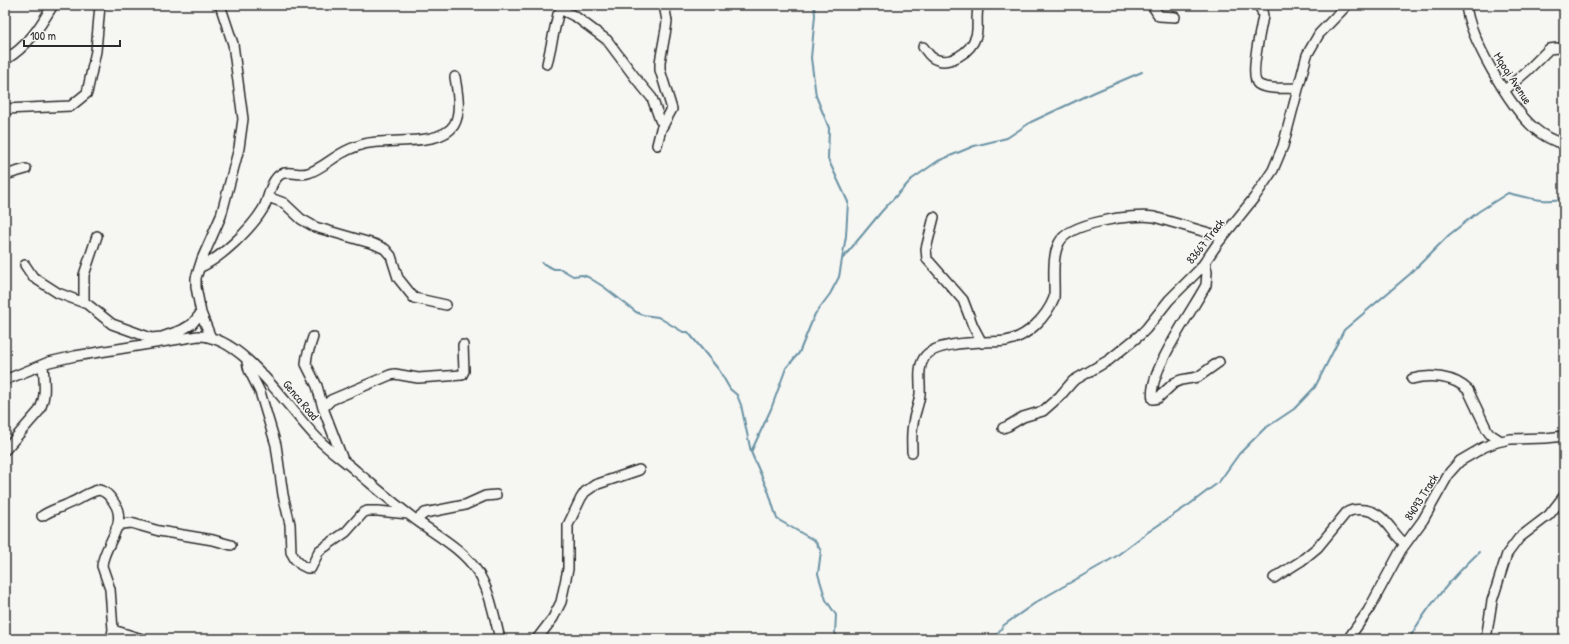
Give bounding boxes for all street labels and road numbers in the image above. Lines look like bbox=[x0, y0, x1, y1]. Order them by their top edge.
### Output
street label: Mqoqi Avenue bbox=[1490, 49, 1536, 108]
street label: 83667 Track bbox=[1182, 215, 1228, 267]
street label: Genca Road bbox=[279, 376, 323, 424]
street label: 84093 Track bbox=[1400, 470, 1442, 524]

